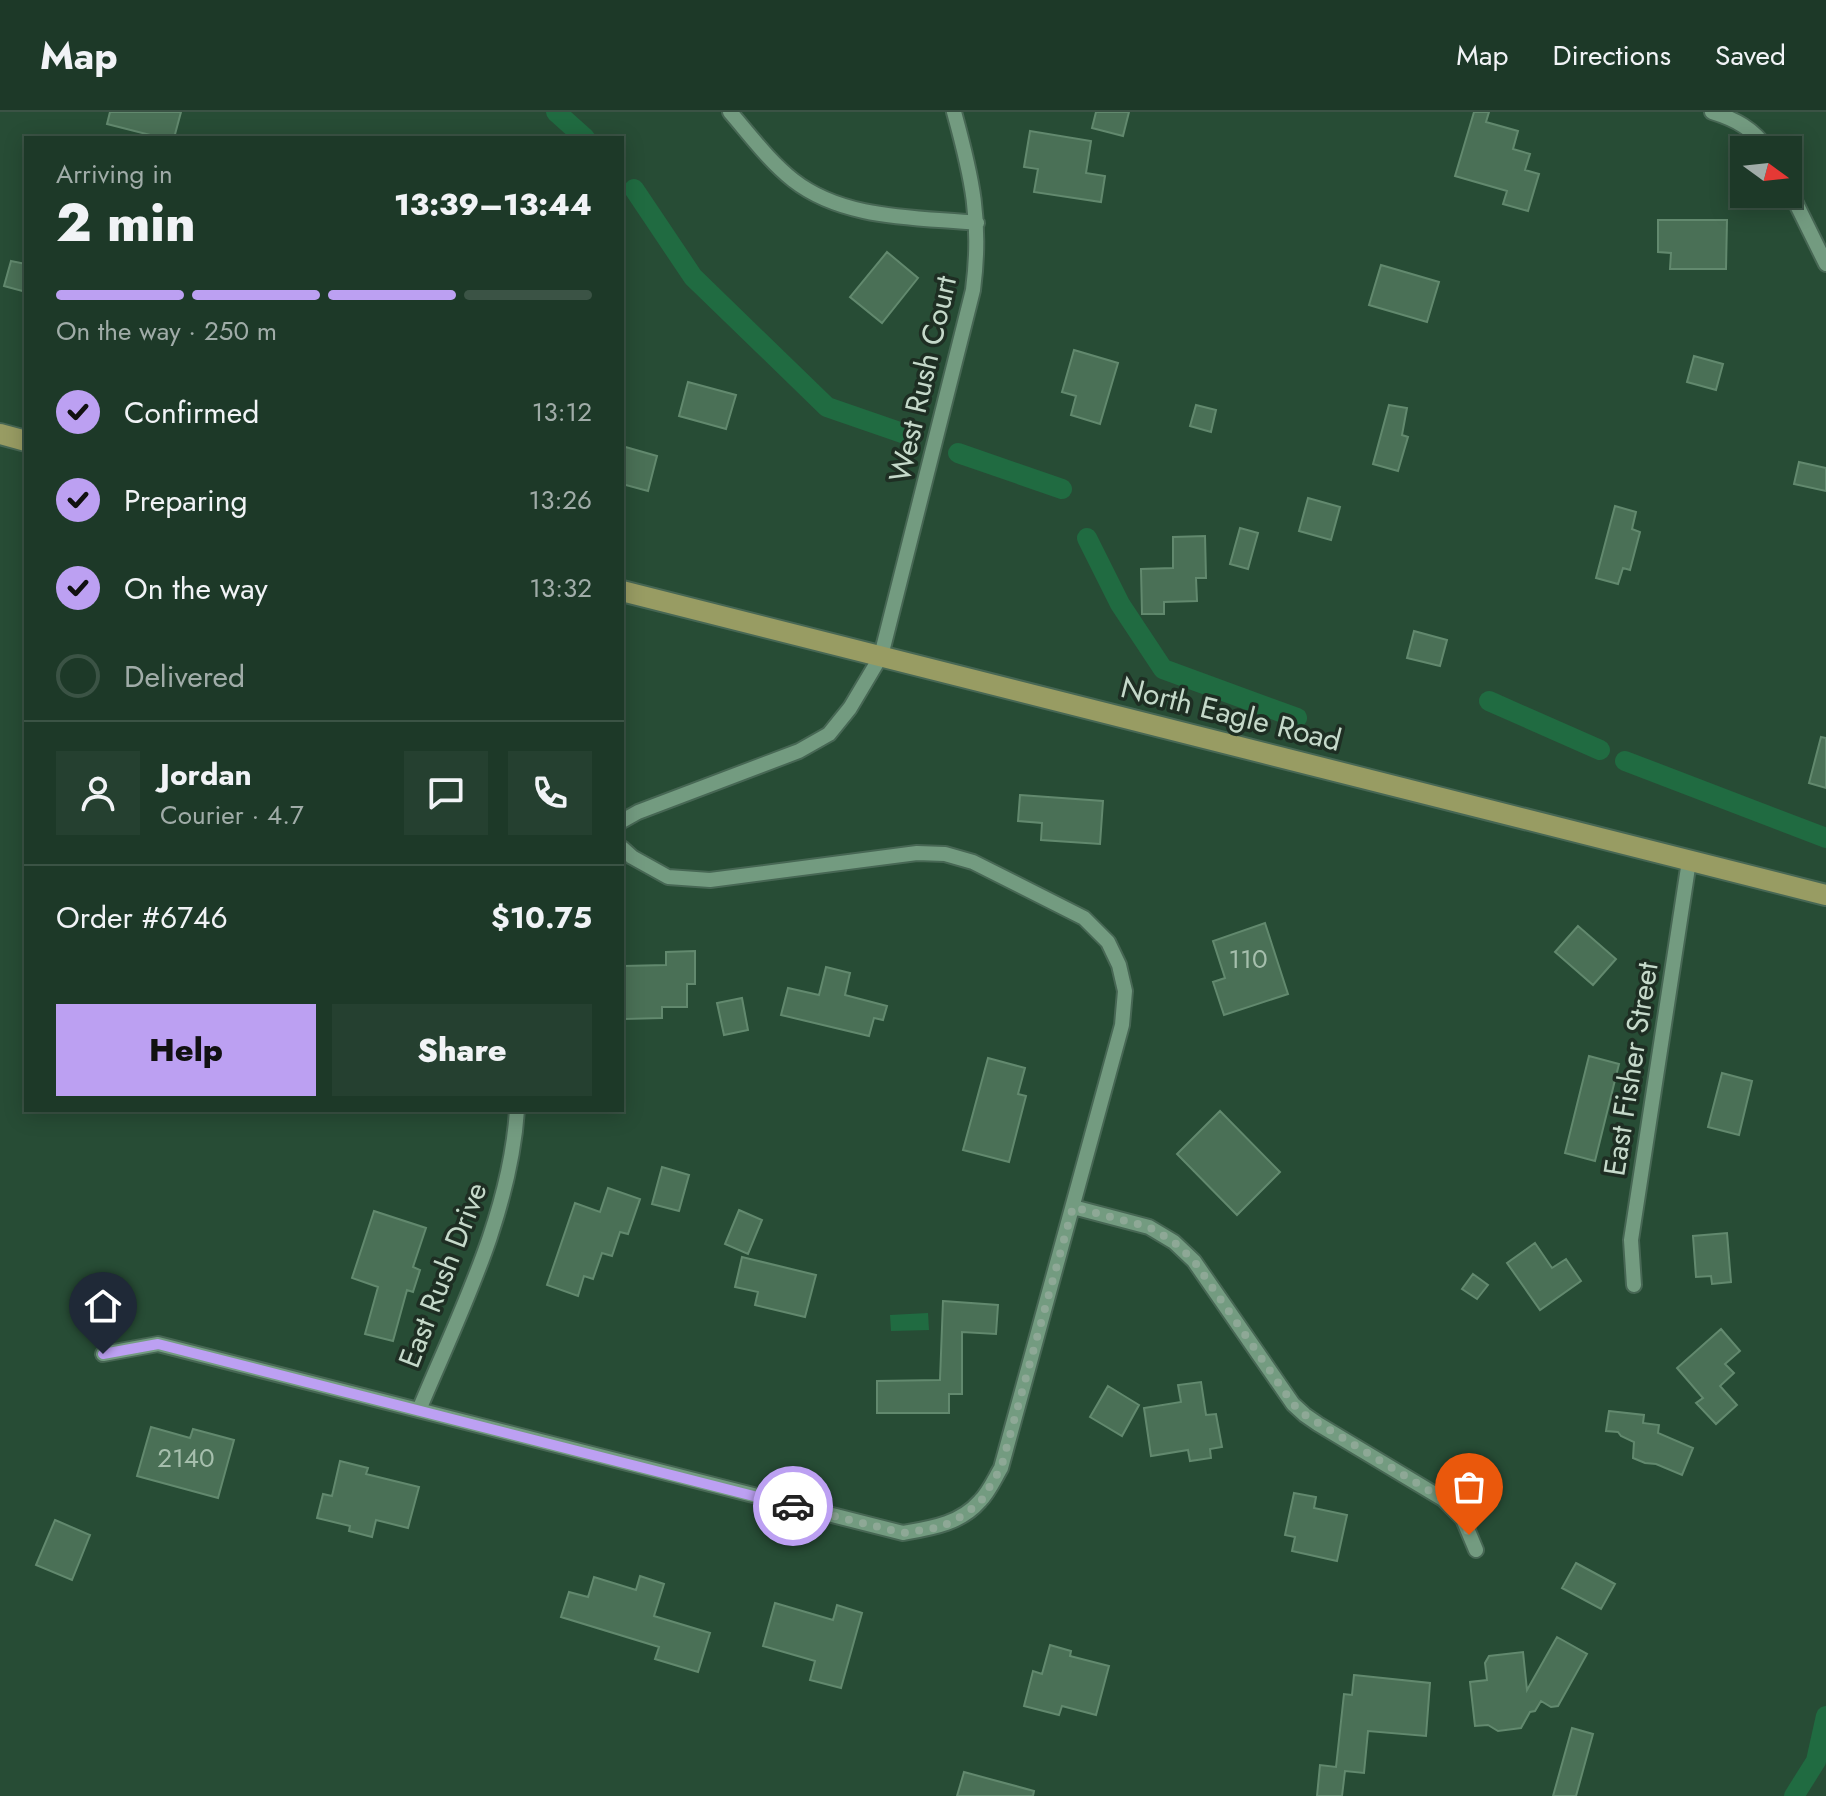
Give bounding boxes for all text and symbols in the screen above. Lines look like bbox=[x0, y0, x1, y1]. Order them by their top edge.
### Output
text: Map bbox=[40, 28, 118, 83]
text: Map bbox=[1456, 35, 1508, 76]
text: Directions bbox=[1552, 35, 1671, 76]
text: Saved bbox=[1715, 35, 1786, 76]
north arrow bbox=[1730, 136, 1802, 208]
map controls bbox=[1730, 136, 1802, 208]
text: Arriving in bbox=[56, 155, 173, 193]
text: 13:39–13:44 bbox=[394, 183, 592, 226]
text: 2 min bbox=[56, 185, 196, 261]
street label: West Rush Court bbox=[878, 271, 967, 486]
text: On the way · 250 m bbox=[56, 312, 277, 350]
icon: check bbox=[56, 390, 100, 434]
text: Confirmed bbox=[124, 391, 259, 434]
text: 13:12 bbox=[532, 393, 592, 431]
icon: check bbox=[56, 478, 100, 522]
text: Preparing bbox=[124, 479, 248, 522]
text: 13:26 bbox=[529, 481, 592, 519]
icon: check bbox=[56, 566, 100, 610]
text: On the way bbox=[124, 567, 268, 610]
text: 13:32 bbox=[529, 569, 592, 607]
text: Delivered bbox=[124, 655, 245, 698]
street label: North Eagle Road bbox=[1116, 665, 1346, 762]
button: person bbox=[56, 751, 140, 835]
button: chat bbox=[404, 751, 488, 835]
button: phone bbox=[508, 751, 592, 835]
text: Jordan bbox=[160, 753, 252, 796]
text: Courier · 4.7 bbox=[160, 796, 304, 834]
text: Order #6746 bbox=[56, 896, 228, 939]
text: $10.75 bbox=[491, 896, 592, 939]
house number: 110 bbox=[1228, 940, 1268, 978]
street label: East Fisher Street bbox=[1592, 958, 1669, 1179]
button: Help bbox=[56, 1004, 316, 1096]
button: Share bbox=[332, 1004, 592, 1096]
street label: East Rush Drive bbox=[387, 1176, 498, 1374]
pin bbox=[69, 1272, 137, 1354]
icon: home bbox=[81, 1284, 125, 1328]
house number: 2140 bbox=[157, 1439, 215, 1477]
pin bbox=[1435, 1453, 1503, 1535]
icon: bag bbox=[1447, 1465, 1491, 1509]
courier bbox=[753, 1466, 833, 1546]
icon: car bbox=[771, 1484, 815, 1528]

